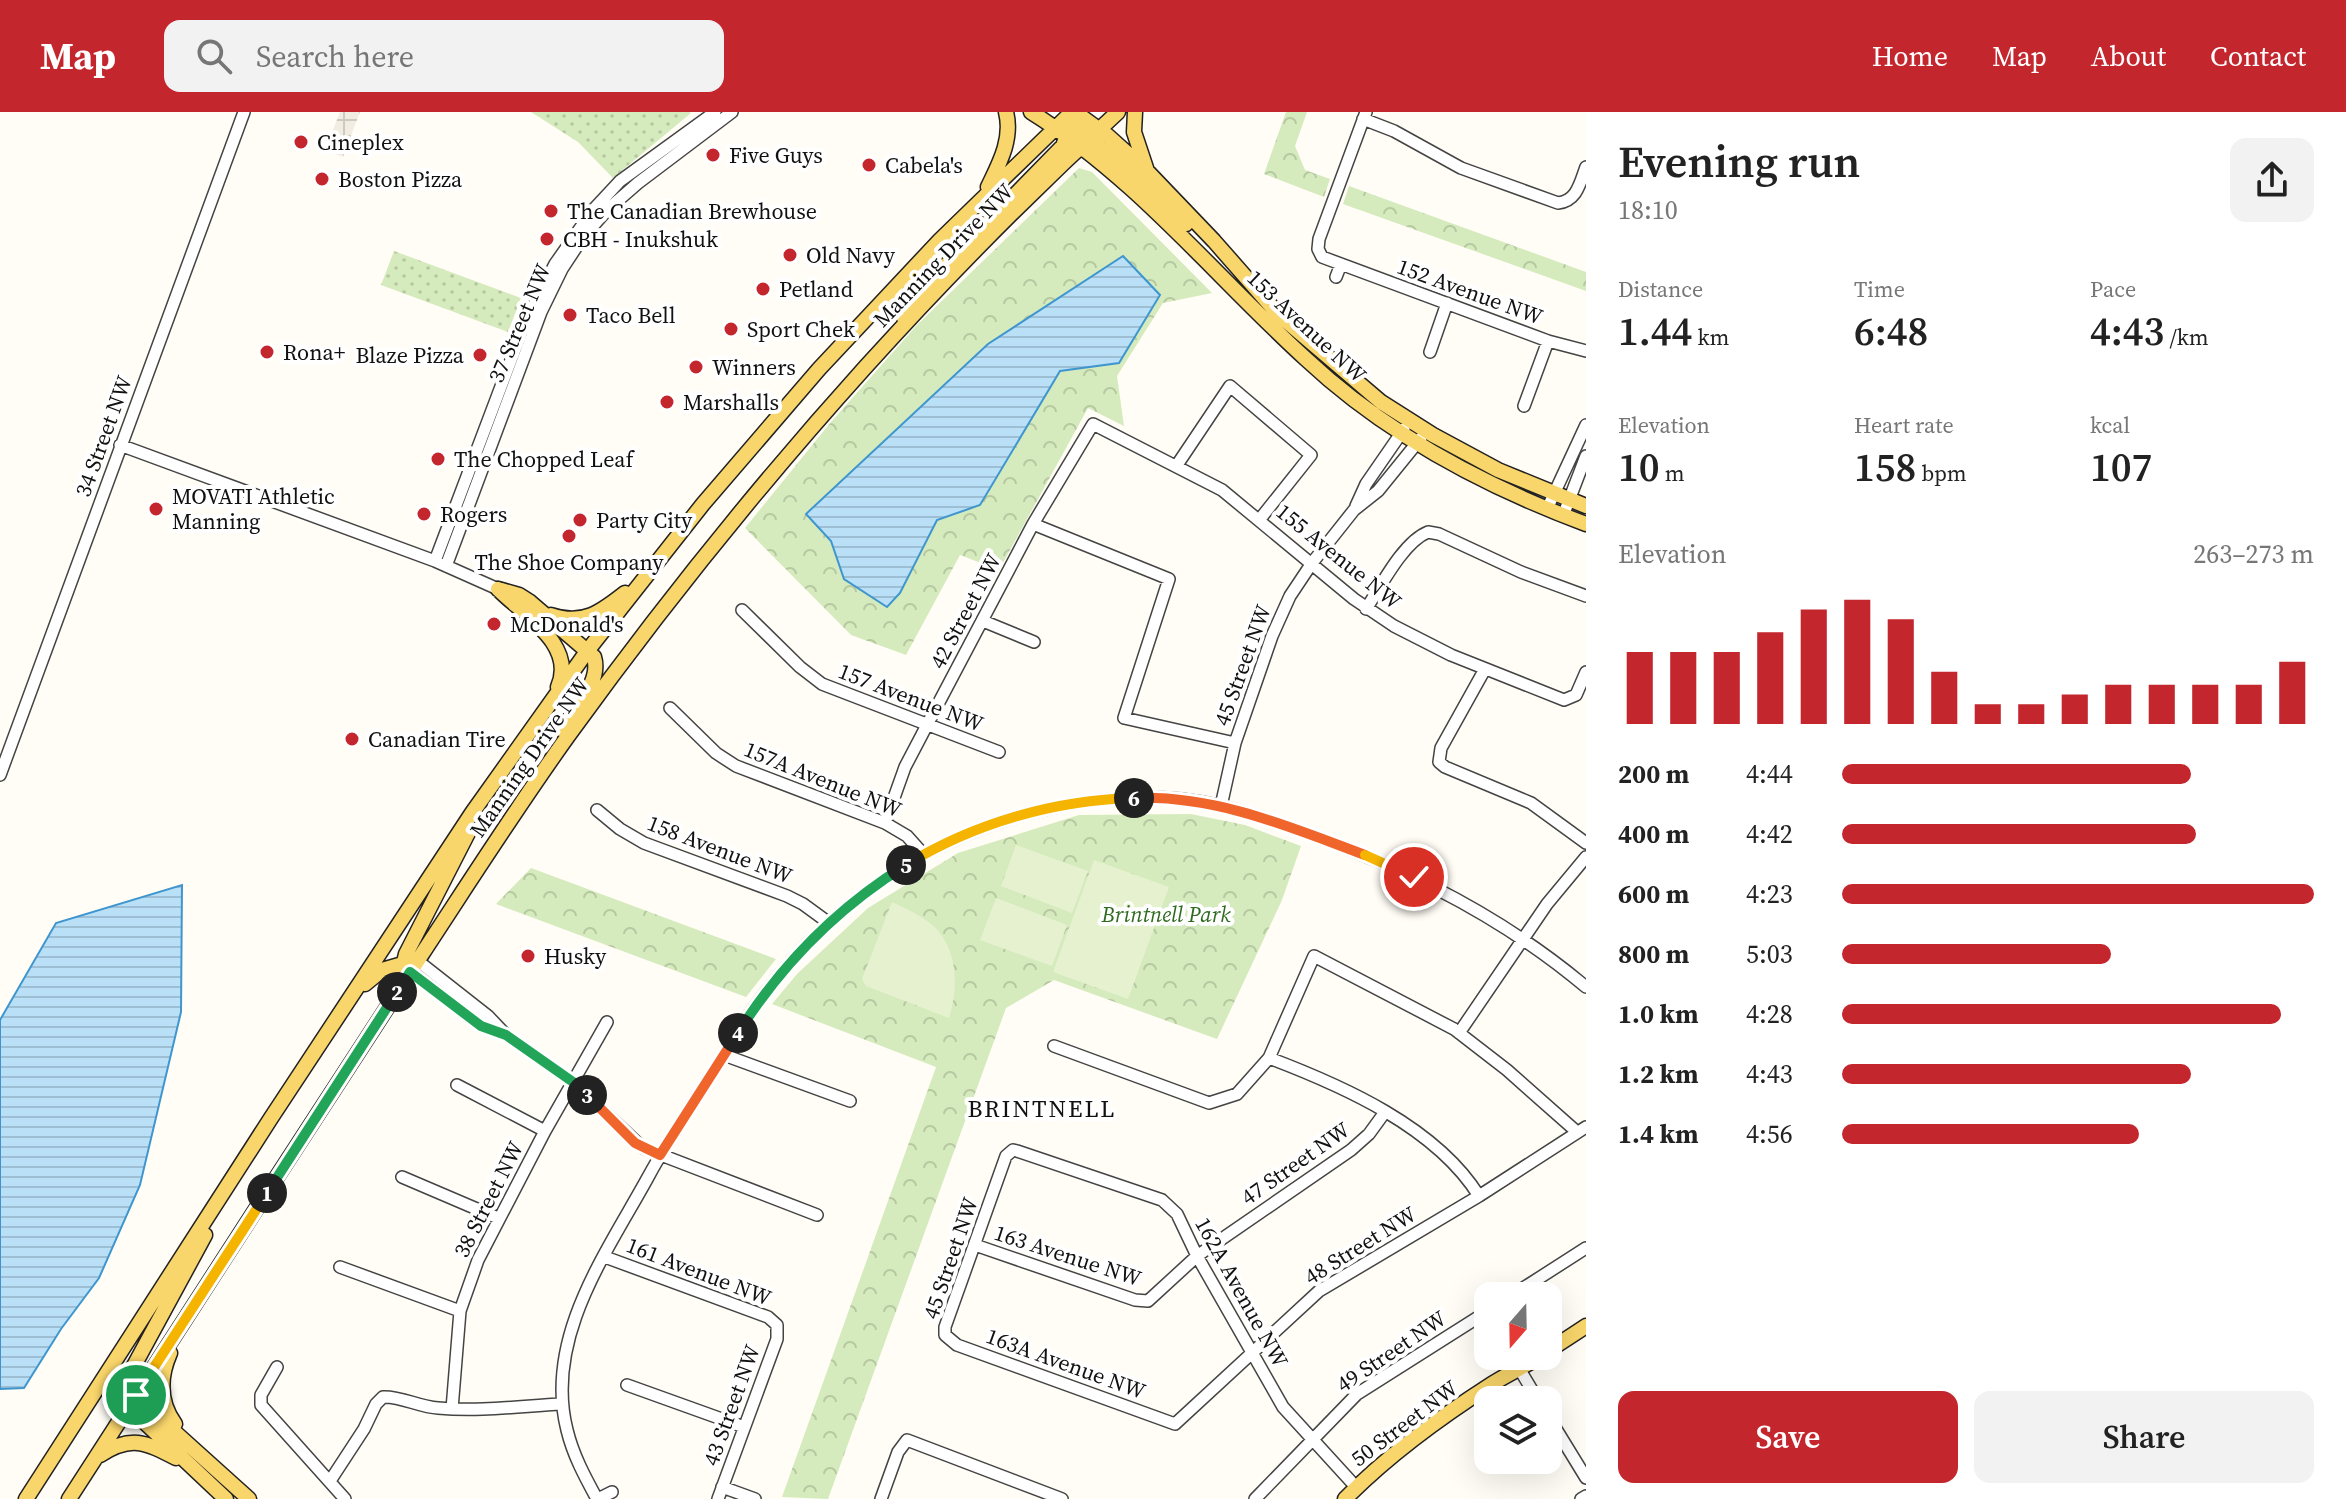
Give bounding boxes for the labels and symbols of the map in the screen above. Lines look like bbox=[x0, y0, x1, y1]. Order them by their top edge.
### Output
place label: Cineplex bbox=[317, 127, 404, 157]
marker: Cineplex bbox=[292, 133, 310, 151]
place label: Five Guys bbox=[729, 140, 823, 170]
marker: Five Guys bbox=[704, 146, 722, 164]
place label: Cabela's bbox=[885, 150, 963, 180]
marker: Cabela's bbox=[860, 156, 878, 174]
place label: Boston Pizza bbox=[338, 164, 463, 194]
marker: Boston Pizza bbox=[313, 170, 331, 188]
street label: Manning Drive NW bbox=[867, 177, 1019, 333]
place label: The Canadian Brewhouse bbox=[567, 196, 817, 226]
marker: The Canadian Brewhouse bbox=[542, 202, 560, 220]
place label: CBH - Inukshuk bbox=[563, 224, 719, 254]
marker: CBH - Inukshuk bbox=[538, 230, 556, 248]
place label: Old Navy bbox=[806, 240, 896, 270]
marker: Old Navy bbox=[781, 246, 799, 264]
street label: 152 Avenue NW bbox=[1393, 251, 1547, 331]
street label: 37 Street NW bbox=[480, 259, 558, 387]
street label: 153 Avenue NW bbox=[1241, 263, 1373, 389]
place label: Petland bbox=[779, 274, 854, 304]
marker: Petland bbox=[754, 280, 772, 298]
place label: Taco Bell bbox=[586, 300, 675, 330]
marker: Taco Bell bbox=[561, 306, 579, 324]
place label: Sport Chek bbox=[747, 314, 856, 344]
marker: Sport Chek bbox=[722, 320, 740, 338]
place label: Rona+ bbox=[283, 337, 346, 367]
place label: Blaze Pizza bbox=[355, 340, 465, 370]
marker: Rona+ bbox=[258, 343, 276, 361]
marker: Blaze Pizza bbox=[471, 346, 489, 364]
place label: Winners bbox=[712, 352, 796, 382]
marker: Winners bbox=[687, 358, 705, 376]
street label: 34 Street NW bbox=[67, 371, 139, 501]
place label: Marshalls bbox=[683, 387, 779, 417]
marker: Marshalls bbox=[658, 393, 676, 411]
place label: The Chopped Leaf bbox=[454, 444, 635, 474]
marker: The Chopped Leaf bbox=[429, 450, 447, 468]
place label: MOVATI Athletic Manning bbox=[172, 481, 335, 536]
street label: 155 Avenue NW bbox=[1270, 496, 1408, 616]
place label: Rogers bbox=[440, 499, 507, 529]
marker: MOVATI Athletic Manning bbox=[147, 500, 165, 518]
marker: Rogers bbox=[415, 505, 433, 523]
place label: Party City bbox=[596, 505, 693, 535]
marker: Party City bbox=[571, 511, 589, 529]
marker: The Shoe Company bbox=[560, 527, 578, 545]
place label: The Shoe Company bbox=[475, 547, 664, 577]
street label: 42 Street NW bbox=[922, 548, 1008, 674]
street label: 45 Street NW bbox=[1206, 600, 1278, 730]
place label: McDonald's bbox=[510, 609, 624, 639]
marker: McDonald's bbox=[485, 615, 503, 633]
street label: 157 Avenue NW bbox=[834, 656, 988, 738]
street label: Manning Drive NW bbox=[462, 671, 596, 843]
place label: Canadian Tire bbox=[368, 724, 506, 754]
marker: Canadian Tire bbox=[343, 730, 361, 748]
street label: 157A Avenue NW bbox=[740, 734, 906, 824]
pin: 6 bbox=[1114, 778, 1154, 818]
street label: 158 Avenue NW bbox=[643, 808, 797, 890]
pin bbox=[1380, 843, 1448, 911]
pin: 5 bbox=[886, 845, 926, 885]
park label: Brintnell Park bbox=[1100, 899, 1231, 929]
place label: Husky bbox=[544, 941, 607, 971]
marker: Husky bbox=[519, 947, 537, 965]
pin: 2 bbox=[377, 972, 417, 1012]
pin: 4 bbox=[718, 1013, 758, 1053]
pin: 3 bbox=[567, 1075, 607, 1115]
district label: BRINTNELL bbox=[967, 1092, 1117, 1125]
street label: 47 Street NW bbox=[1235, 1114, 1355, 1212]
street label: 38 Street NW bbox=[446, 1136, 530, 1262]
pin: 1 bbox=[247, 1173, 287, 1213]
street label: 45 Street NW bbox=[915, 1193, 985, 1323]
street label: 48 Street NW bbox=[1298, 1199, 1422, 1291]
street label: 162A Avenue NW bbox=[1188, 1212, 1296, 1372]
street label: 163 Avenue NW bbox=[991, 1217, 1145, 1293]
street label: 161 Avenue NW bbox=[622, 1230, 776, 1312]
north arrow bbox=[1474, 1282, 1562, 1370]
street label: 49 Street NW bbox=[1330, 1303, 1452, 1399]
street label: 163A Avenue NW bbox=[982, 1320, 1150, 1406]
street label: 43 Street NW bbox=[695, 1340, 767, 1470]
pin bbox=[102, 1361, 170, 1429]
street label: 50 Street NW bbox=[1344, 1373, 1464, 1473]

